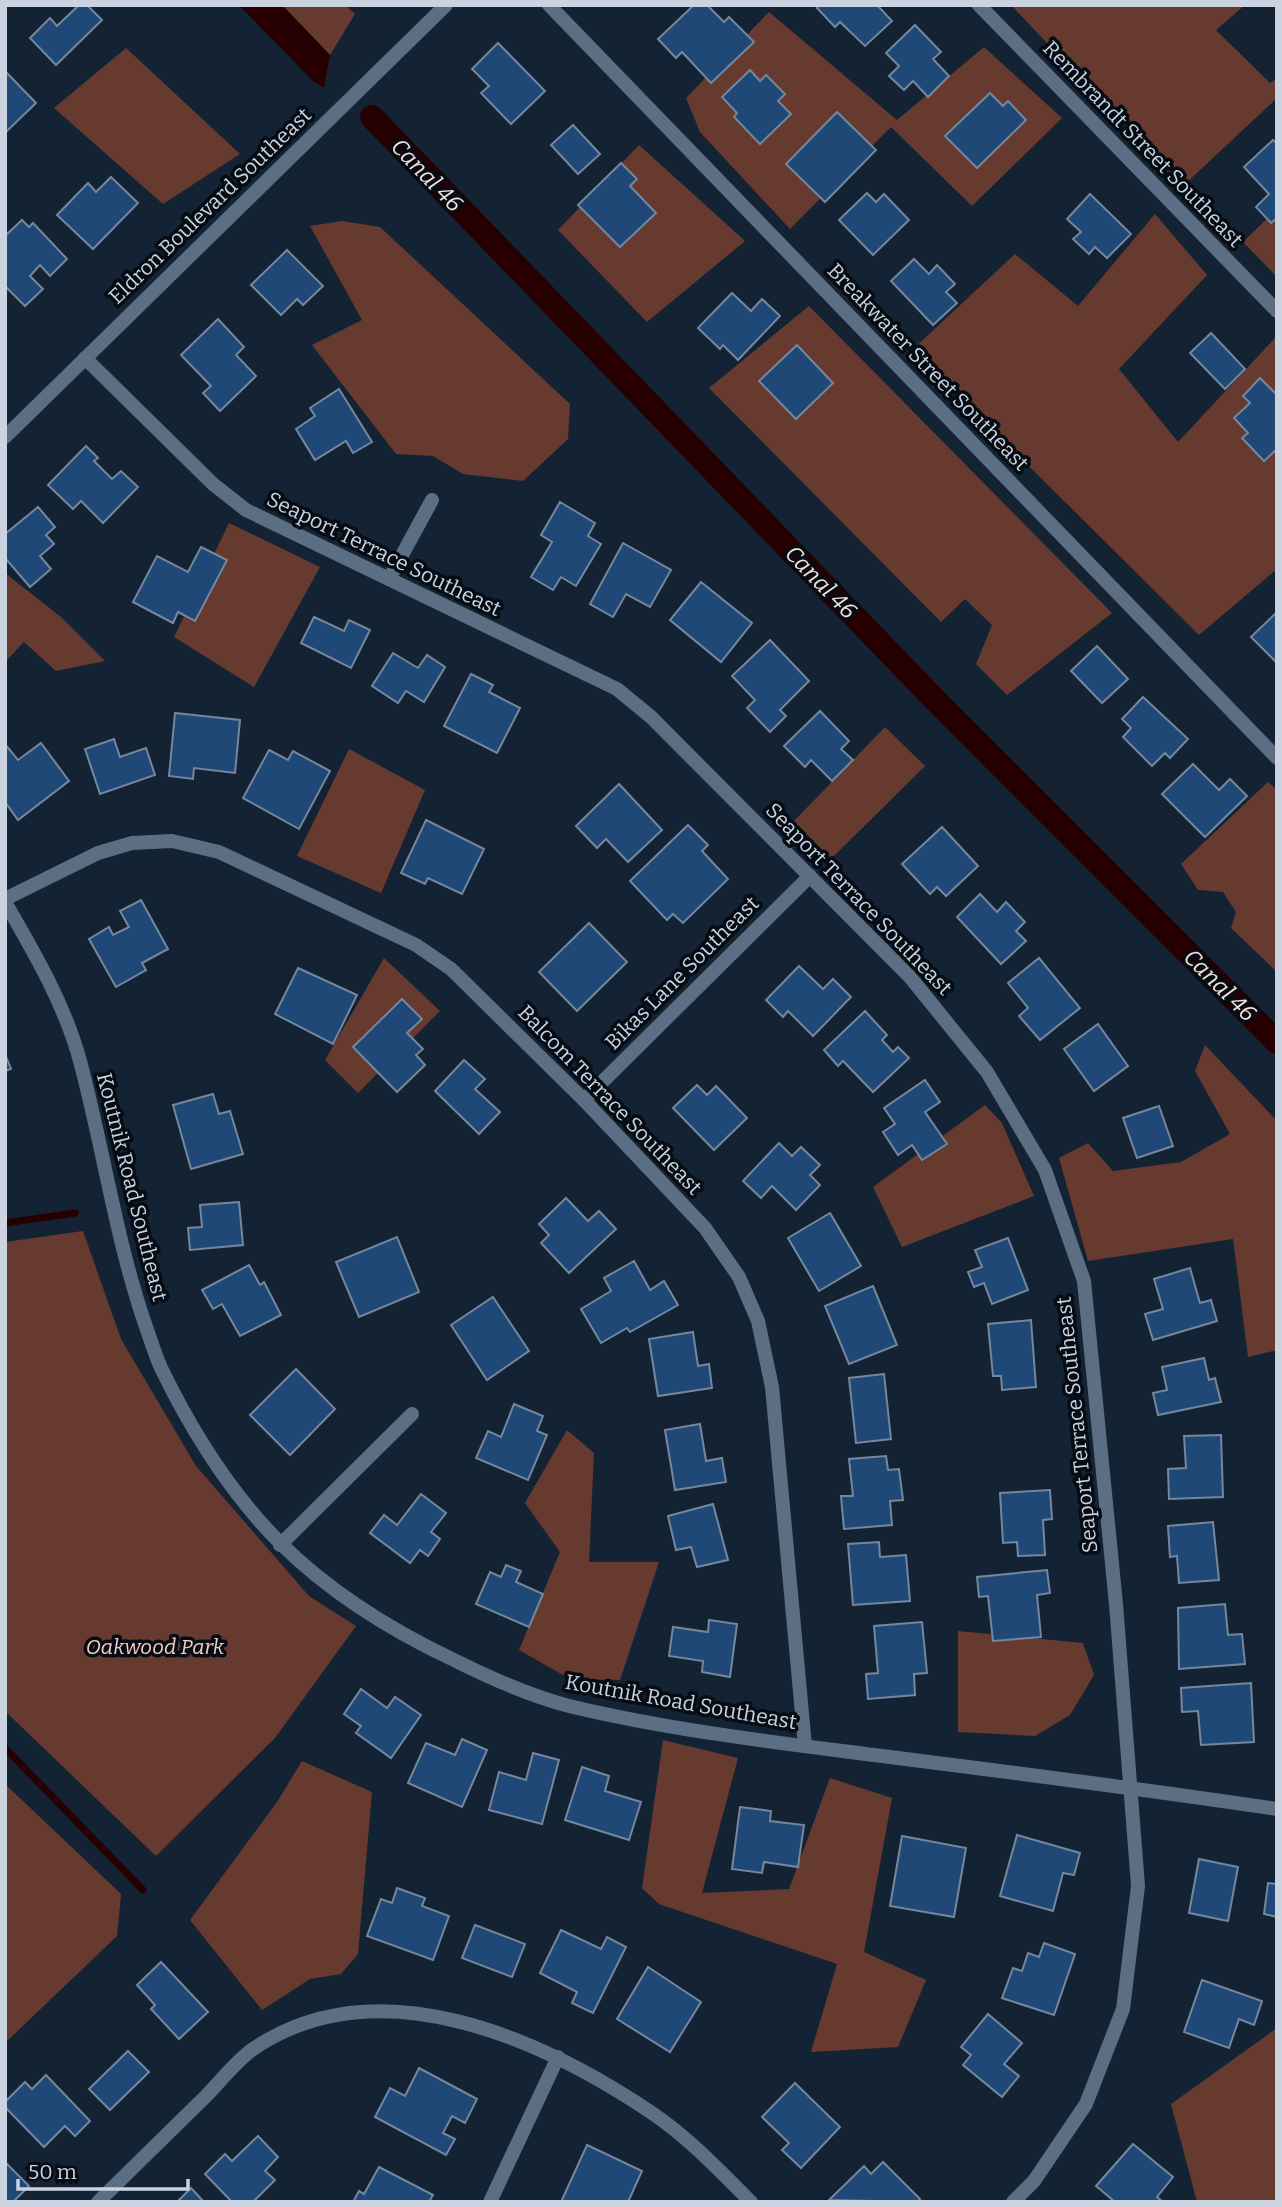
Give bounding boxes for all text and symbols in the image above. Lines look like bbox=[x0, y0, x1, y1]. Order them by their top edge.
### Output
street label: Rembrandt Street Southeast bbox=[1038, 35, 1249, 253]
street label: Eldron Boulevard Southeast bbox=[103, 102, 317, 310]
water label: Canal 46 bbox=[385, 133, 469, 217]
street label: Breakwater Street Southeast bbox=[822, 258, 1034, 477]
street label: Seaport Terrace Southeast bbox=[263, 486, 506, 622]
water label: Canal 46 bbox=[779, 540, 863, 624]
street label: Seaport Terrace Southeast bbox=[760, 797, 958, 1001]
street label: Bikas Lane Southeast bbox=[600, 890, 765, 1055]
water label: Canal 46 bbox=[1178, 943, 1262, 1027]
street label: Balcom Terrace Southeast bbox=[513, 1000, 708, 1201]
street label: Koutnik Road Southeast bbox=[91, 1070, 173, 1304]
street label: Seaport Terrace Southeast bbox=[1051, 1295, 1103, 1554]
park label: Oakwood Park bbox=[86, 1634, 225, 1660]
street label: Koutnik Road Southeast bbox=[563, 1669, 799, 1735]
scale bar bbox=[18, 2148, 187, 2192]
text: 50 m bbox=[28, 2159, 77, 2185]

